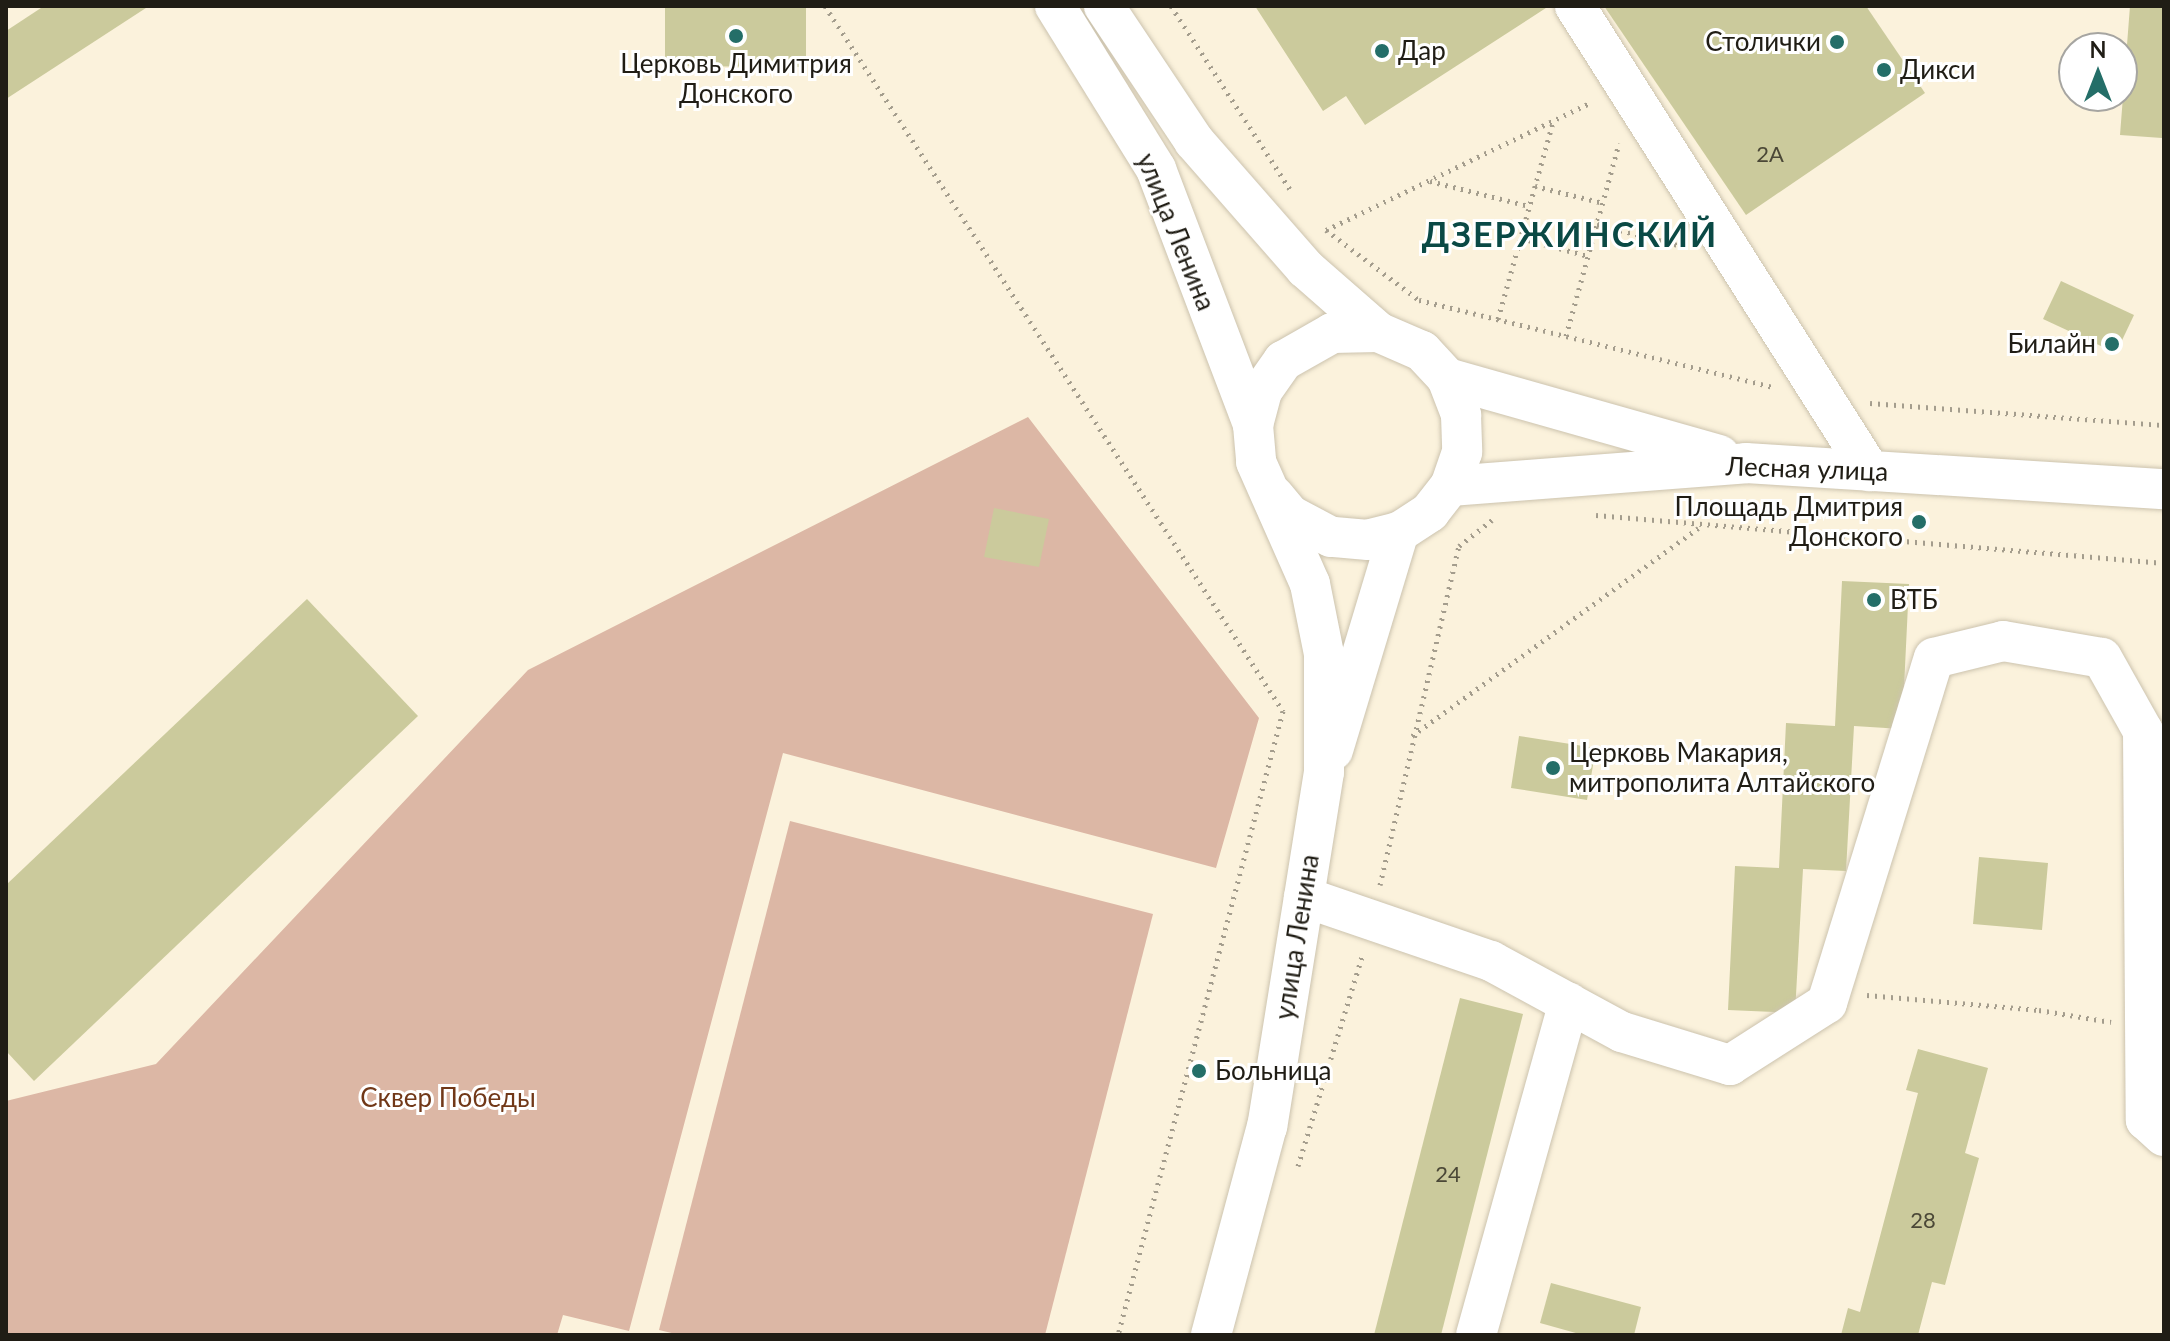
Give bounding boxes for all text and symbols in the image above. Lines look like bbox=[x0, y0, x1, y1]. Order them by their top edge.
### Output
place label: Столички bbox=[1705, 26, 1821, 58]
marker: Церковь Димитрия Донского bbox=[727, 27, 745, 45]
north arrow bbox=[2058, 32, 2138, 112]
marker: Столички bbox=[1828, 33, 1846, 51]
place label: Дар bbox=[1398, 35, 1446, 67]
text: N bbox=[2090, 36, 2106, 63]
marker: Дар bbox=[1373, 42, 1391, 60]
place label: Церковь Димитрия Донского bbox=[620, 48, 852, 110]
place label: Дикси bbox=[1900, 54, 1975, 86]
marker: Дикси bbox=[1875, 61, 1893, 79]
house number: 2А bbox=[1756, 141, 1784, 167]
street label: улица Ленина bbox=[1130, 149, 1222, 315]
district label: ДЗЕРЖИНСКИЙ bbox=[1422, 214, 1718, 254]
place label: Билайн bbox=[2007, 328, 2096, 360]
marker: Билайн bbox=[2103, 335, 2121, 353]
street label: Лесная улица bbox=[1725, 451, 1889, 487]
place label: Площадь Дмитрия Донского bbox=[1675, 491, 1903, 552]
marker: Площадь Дмитрия Донского bbox=[1910, 513, 1928, 531]
place label: ВТБ bbox=[1890, 584, 1938, 616]
marker: ВТБ bbox=[1865, 591, 1883, 609]
place label: Церковь Макария, митрополита Алтайского bbox=[1569, 737, 1875, 798]
marker: Церковь Макария, митрополита Алтайского bbox=[1544, 759, 1562, 777]
street label: улица Ленина bbox=[1269, 852, 1325, 1022]
place label: Больница bbox=[1215, 1055, 1331, 1087]
marker: Больница bbox=[1190, 1062, 1208, 1080]
park label: Сквер Победы bbox=[360, 1082, 536, 1114]
house number: 24 bbox=[1435, 1161, 1461, 1187]
house number: 28 bbox=[1910, 1207, 1936, 1233]

